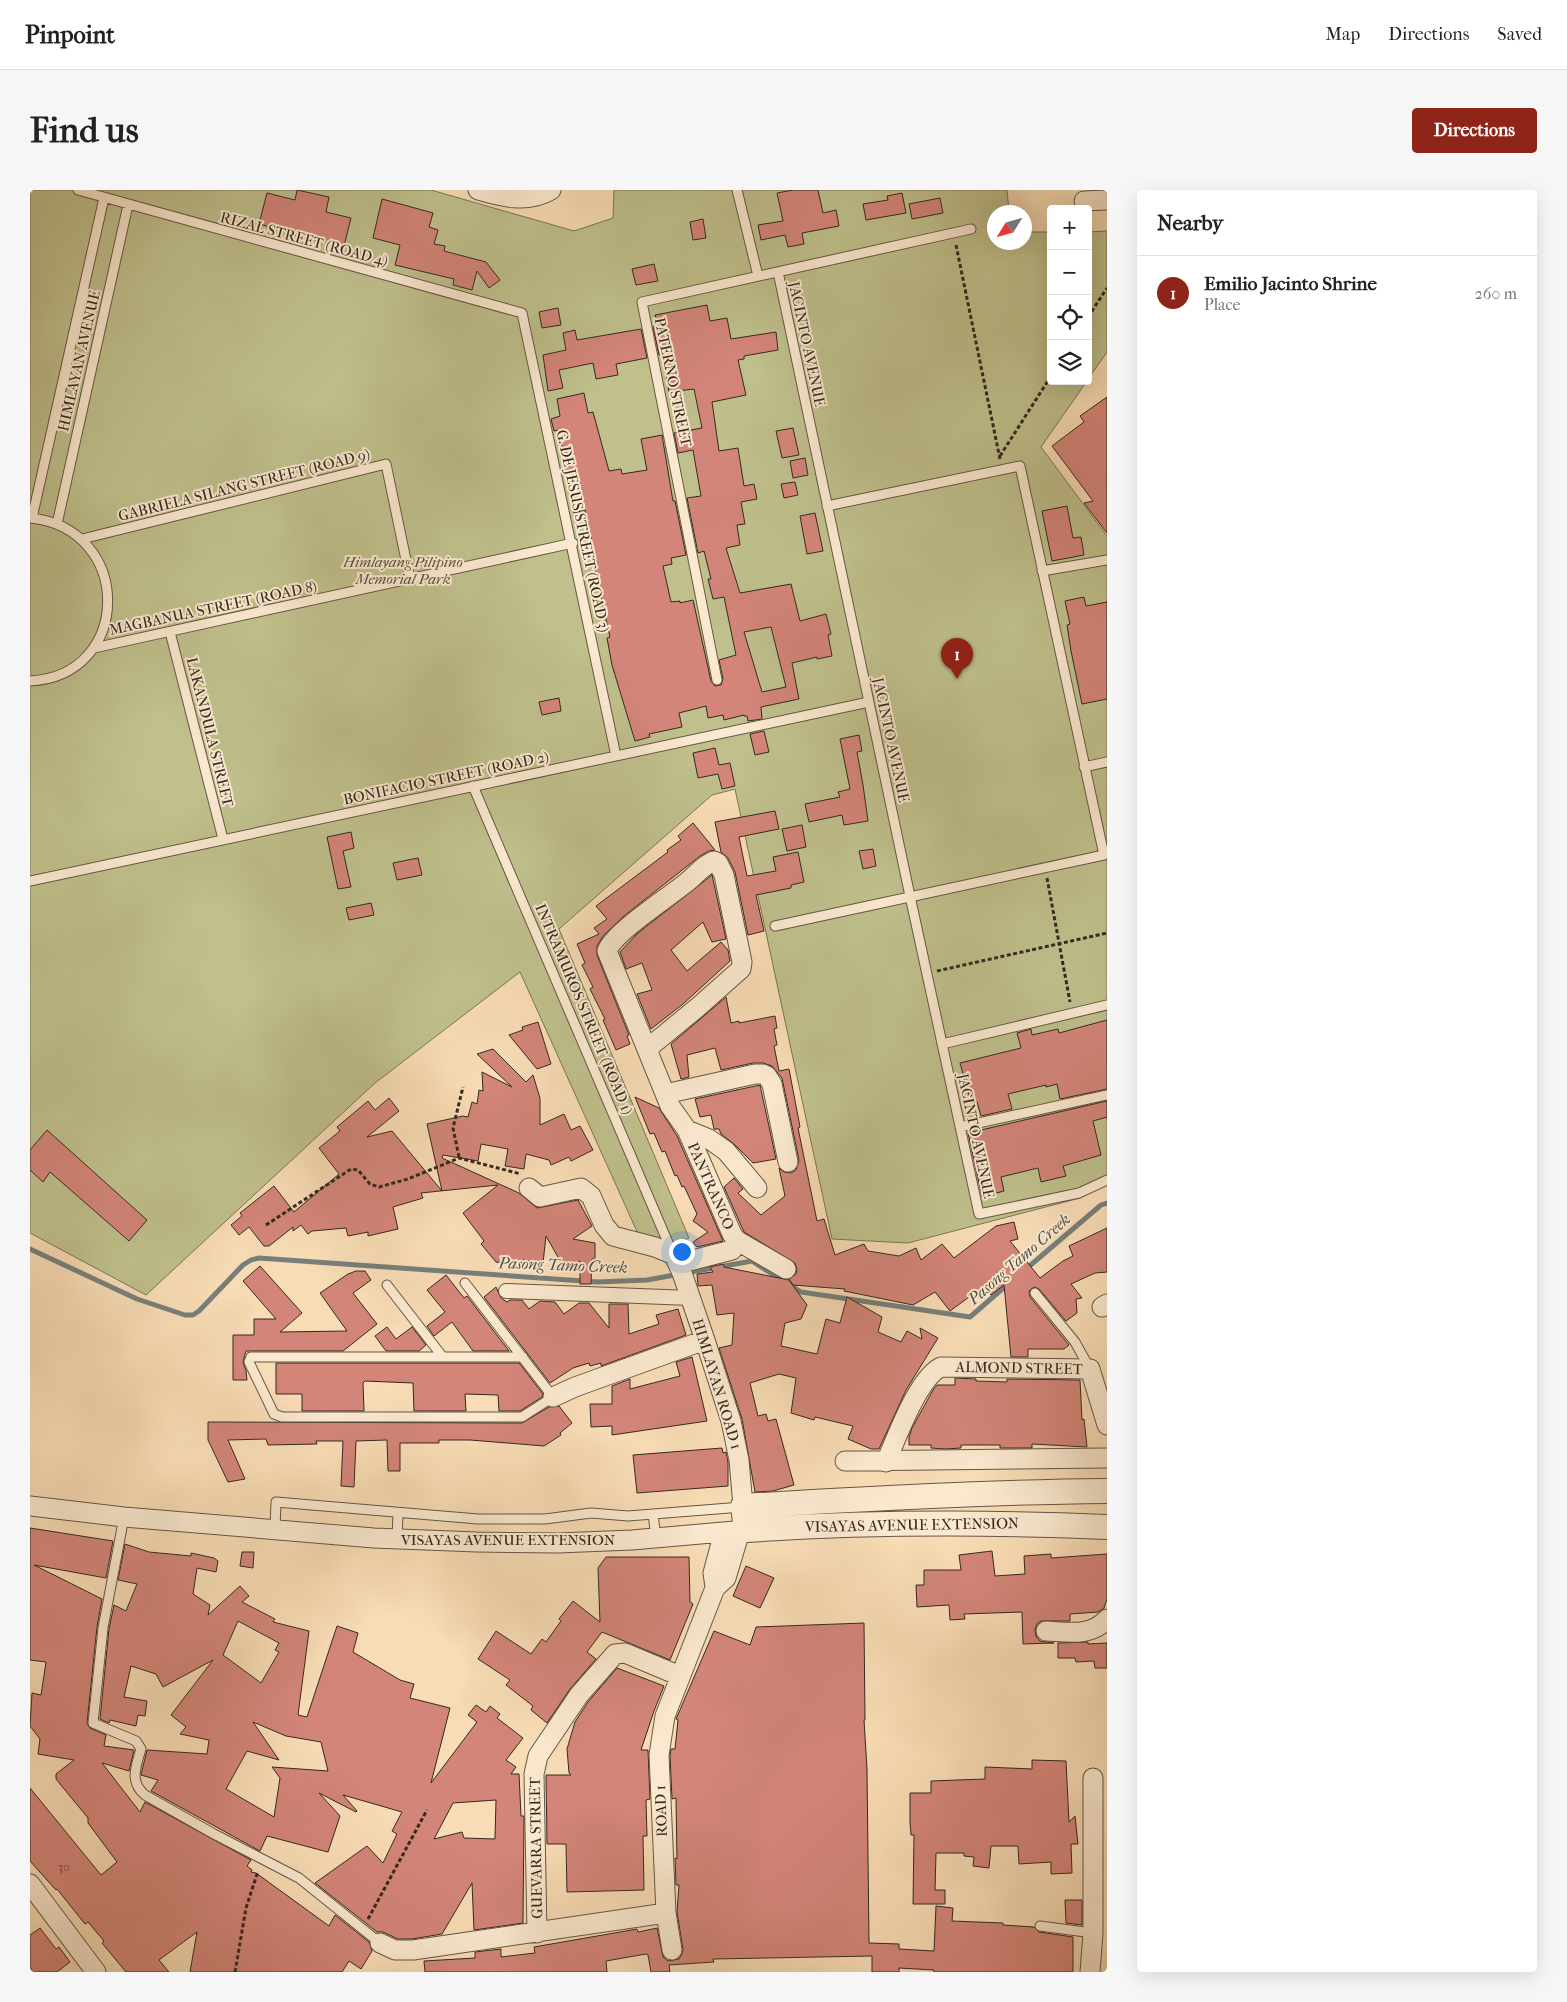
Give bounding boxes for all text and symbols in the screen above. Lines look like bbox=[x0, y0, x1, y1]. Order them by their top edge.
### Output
text: Pinpoint bbox=[25, 21, 115, 49]
text: Map bbox=[1326, 24, 1360, 45]
text: Directions bbox=[1388, 24, 1469, 45]
text: Saved bbox=[1497, 24, 1542, 45]
button: Directions bbox=[1412, 108, 1537, 153]
text: Find us bbox=[30, 110, 139, 151]
north arrow bbox=[987, 205, 1032, 250]
map controls bbox=[1047, 205, 1092, 385]
button: + bbox=[1047, 205, 1092, 250]
street label: RIZAL STREET (ROAD 4) bbox=[218, 208, 390, 270]
text: Nearby bbox=[1157, 211, 1223, 235]
button: − bbox=[1047, 250, 1092, 295]
text: Emilio Jacinto Shrine bbox=[1204, 273, 1377, 295]
street label: JACINTO AVENUE bbox=[785, 279, 829, 408]
text: 1 bbox=[1170, 284, 1176, 303]
text: 260 m bbox=[1475, 284, 1517, 303]
street label: HIMLAYAN AVENUE bbox=[54, 289, 104, 433]
button: locate bbox=[1047, 295, 1092, 340]
text: Place bbox=[1204, 295, 1240, 314]
street label: PATERNO STREET bbox=[651, 316, 696, 449]
button: layers bbox=[1047, 340, 1092, 385]
street label: G. DE JESUS STREET (ROAD 3) bbox=[553, 428, 613, 634]
street label: GABRIELA SILANG STREET (ROAD 9) bbox=[116, 445, 372, 525]
park label: Himlayang Pilipino Memorial Park bbox=[342, 553, 463, 588]
street label: MAGBANUA STREET (ROAD 8) bbox=[107, 577, 319, 639]
pin: 1 bbox=[941, 638, 973, 679]
street label: LAKANDULA STREET bbox=[183, 655, 237, 809]
street label: JACINTO AVENUE bbox=[869, 675, 913, 804]
street label: BONIFACIO STREET (ROAD 2) bbox=[342, 747, 550, 809]
street label: INTRAMUROS STREET (ROAD 1) bbox=[531, 901, 637, 1117]
street label: JACINTO AVENUE bbox=[954, 1071, 998, 1200]
street label: PANTRANCO bbox=[684, 1140, 738, 1232]
water label: Pasong Tamo Creek bbox=[963, 1209, 1074, 1309]
your location bbox=[669, 1239, 695, 1265]
water label: Pasong Tamo Creek bbox=[497, 1253, 628, 1277]
street label: HIMLAYAN ROAD 1 bbox=[689, 1316, 745, 1452]
street label: ALMOND STREET bbox=[954, 1358, 1084, 1378]
street label: VISAYAS AVENUE EXTENSION bbox=[804, 1514, 1020, 1536]
street label: VISAYAS AVENUE EXTENSION bbox=[400, 1531, 616, 1549]
street label: GUEVARRA STREET bbox=[526, 1776, 546, 1919]
street label: ROAD 1 bbox=[651, 1785, 671, 1837]
house number: 30 bbox=[58, 1860, 70, 1874]

